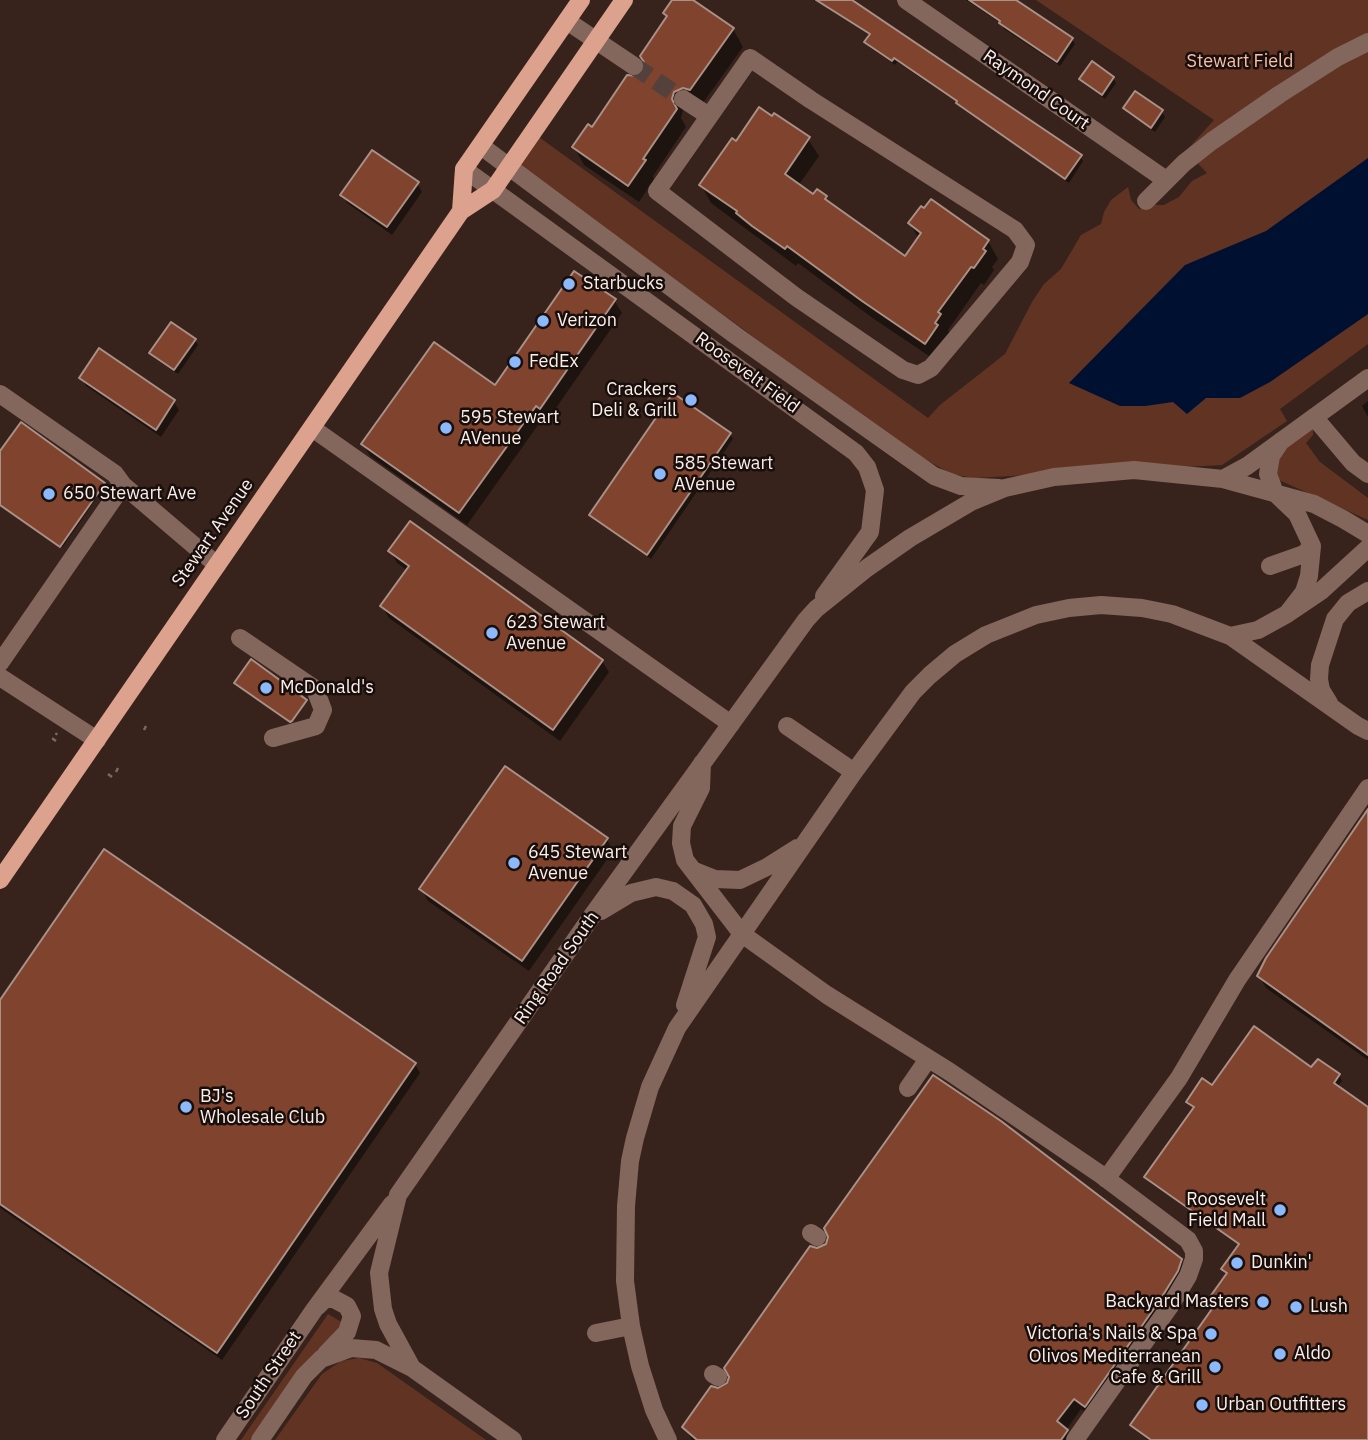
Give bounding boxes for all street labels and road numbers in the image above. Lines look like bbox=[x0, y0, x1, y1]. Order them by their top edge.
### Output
street label: Raymond Court bbox=[979, 45, 1093, 135]
street label: Roosevelt Field bbox=[691, 328, 803, 418]
street label: Stewart Avenue bbox=[168, 475, 258, 591]
street label: Ring Road South bbox=[510, 907, 604, 1029]
street label: South Street bbox=[232, 1327, 306, 1423]

